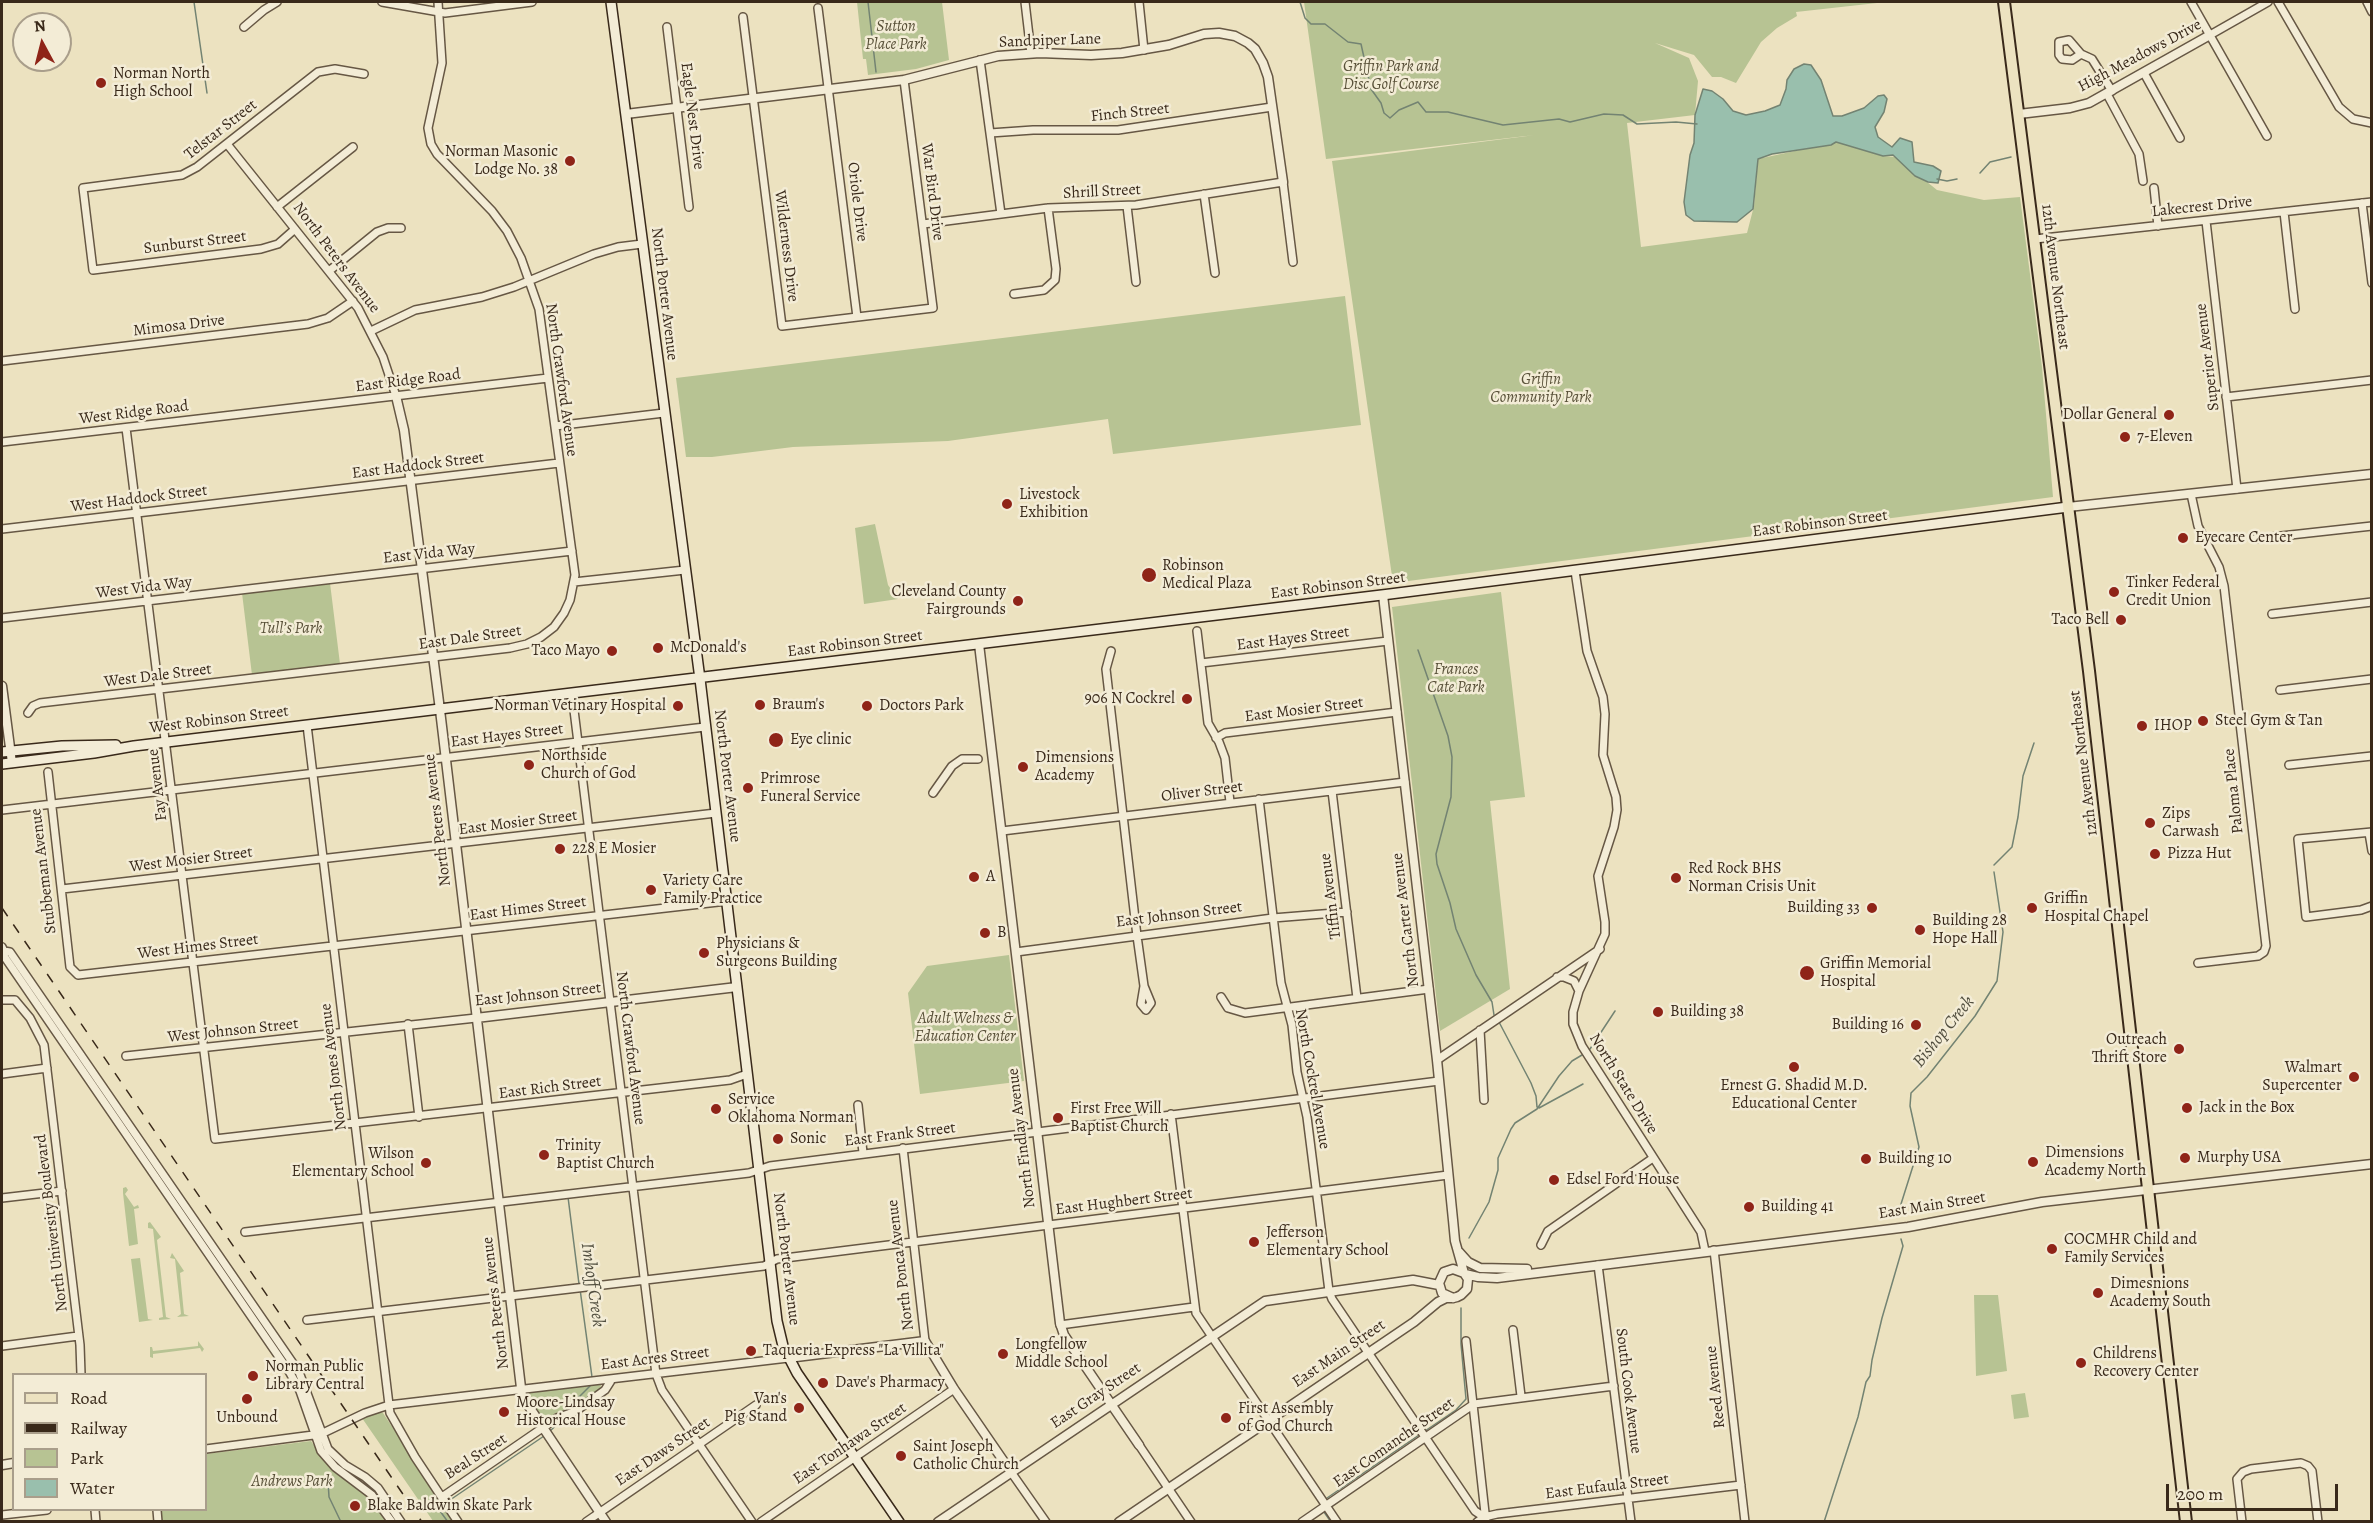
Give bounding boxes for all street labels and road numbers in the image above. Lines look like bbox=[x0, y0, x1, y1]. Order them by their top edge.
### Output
street label: High Meadows Drive bbox=[2075, 15, 2205, 97]
street label: Sandpiper Lane bbox=[999, 30, 1101, 52]
street label: Eagle Nest Drive bbox=[676, 61, 708, 171]
street label: Telstar Street bbox=[181, 96, 261, 164]
street label: Finch Street bbox=[1090, 99, 1170, 127]
street label: War Bird Drive bbox=[917, 142, 947, 242]
street label: Oriole Drive bbox=[843, 161, 871, 243]
street label: Shrill Street bbox=[1063, 180, 1141, 204]
street label: Wilderness Drive bbox=[770, 189, 802, 303]
street label: Lakecrest Drive bbox=[2151, 192, 2253, 222]
street label: North Peters Avenue bbox=[288, 199, 384, 317]
street label: 12th Avenue Northeast bbox=[2037, 203, 2073, 351]
street label: North Porter Avenue bbox=[646, 226, 682, 362]
street label: Sunburst Street bbox=[143, 227, 247, 259]
street label: North Crawford Avenue bbox=[541, 302, 581, 458]
street label: Superior Avenue bbox=[2192, 302, 2224, 412]
street label: Mimosa Drive bbox=[132, 311, 226, 341]
street label: East Ridge Road bbox=[354, 365, 462, 397]
street label: West Ridge Road bbox=[78, 397, 190, 429]
street label: East Haddock Street bbox=[351, 448, 485, 484]
street label: West Haddock Street bbox=[70, 481, 208, 517]
street label: East Robinson Street bbox=[1751, 506, 1889, 542]
street label: East Vida Way bbox=[382, 540, 476, 568]
street label: East Robinson Street bbox=[1269, 568, 1407, 604]
street label: West Vida Way bbox=[95, 573, 193, 603]
street label: East Dale Street bbox=[417, 621, 523, 655]
street label: East Hayes Street bbox=[1236, 623, 1350, 655]
street label: East Robinson Street bbox=[786, 626, 924, 662]
street label: West Dale Street bbox=[103, 660, 213, 692]
street label: 12th Avenue Northeast bbox=[2066, 689, 2102, 837]
street label: East Mosier Street bbox=[1244, 693, 1364, 727]
street label: West Robinson Street bbox=[148, 702, 290, 738]
street label: North Porter Avenue bbox=[709, 708, 745, 844]
street label: East Hayes Street bbox=[450, 720, 564, 752]
street label: Paloma Place bbox=[2220, 747, 2248, 835]
street label: Fay Avenue bbox=[144, 748, 172, 822]
street label: North Peters Avenue bbox=[420, 753, 456, 887]
street label: Oliver Street bbox=[1160, 777, 1244, 807]
street label: East Mosier Street bbox=[458, 806, 578, 840]
street label: Stubbeman Avenue bbox=[27, 807, 61, 935]
street label: West Mosier Street bbox=[128, 843, 254, 877]
street label: Tiffin Avenue bbox=[1316, 852, 1346, 940]
street label: North Carter Avenue bbox=[1388, 852, 1424, 988]
street label: East Himes Street bbox=[469, 892, 587, 926]
street label: East Johnson Street bbox=[1115, 898, 1243, 932]
street label: West Himes Street bbox=[136, 930, 260, 964]
street label: North Crawford Avenue bbox=[611, 970, 649, 1126]
street label: East Johnson Street bbox=[474, 979, 602, 1011]
street label: North Jones Avenue bbox=[317, 1002, 351, 1132]
street label: North Cockrel Avenue bbox=[1290, 1007, 1334, 1151]
street label: West Johnson Street bbox=[167, 1015, 299, 1047]
street label: North State Drive bbox=[1584, 1030, 1662, 1138]
street label: North Findlay Avenue bbox=[1004, 1067, 1040, 1209]
street label: East Rich Street bbox=[497, 1072, 603, 1104]
street label: East Frank Street bbox=[843, 1119, 957, 1151]
street label: North University Boulevard bbox=[32, 1133, 72, 1313]
street label: East Hughbert Street bbox=[1054, 1184, 1194, 1220]
street label: East Main Street bbox=[1877, 1188, 1987, 1224]
street label: North Porter Avenue bbox=[768, 1191, 804, 1327]
street label: North Ponca Avenue bbox=[883, 1198, 919, 1332]
street label: North Peters Avenue bbox=[478, 1236, 514, 1370]
street label: East Main Street bbox=[1289, 1316, 1389, 1392]
street label: South Cook Avenue bbox=[1611, 1327, 1645, 1455]
street label: East Acres Street bbox=[600, 1343, 710, 1375]
street label: Reed Avenue bbox=[1702, 1345, 1730, 1429]
street label: East Gray Street bbox=[1047, 1359, 1145, 1433]
street label: East Comanche Street bbox=[1330, 1394, 1458, 1492]
street label: East Tonhawa Street bbox=[790, 1399, 910, 1489]
street label: East Daws Street bbox=[612, 1413, 714, 1491]
street label: Beal Street bbox=[441, 1430, 511, 1484]
street label: East Eufaula Street bbox=[1544, 1470, 1670, 1504]

